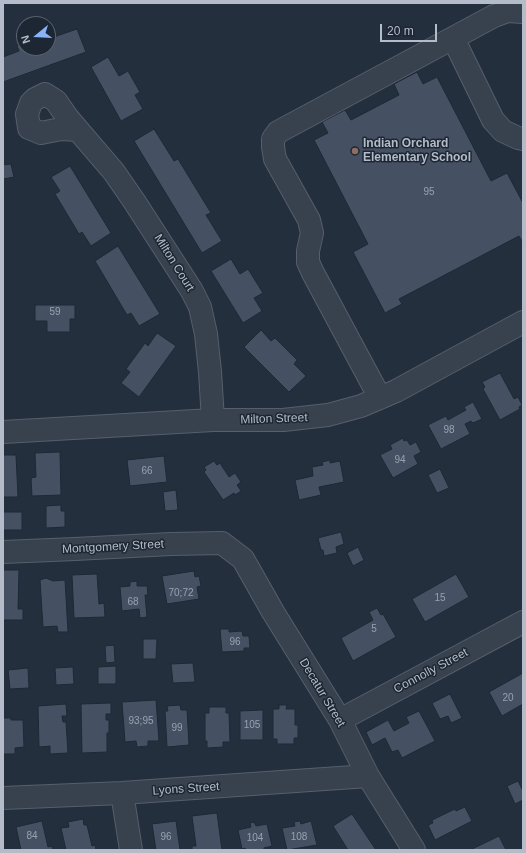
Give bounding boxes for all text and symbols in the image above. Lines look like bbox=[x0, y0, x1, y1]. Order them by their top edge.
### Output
north arrow bbox=[16, 16, 56, 56]
scale bar bbox=[382, 16, 439, 42]
text: 20 m bbox=[387, 24, 414, 38]
text: N bbox=[19, 34, 32, 45]
place label: Indian Orchard Elementary School bbox=[363, 137, 471, 165]
marker: Indian Orchard Elementary School bbox=[350, 146, 360, 156]
house number: 95 bbox=[423, 186, 435, 198]
street label: Milton Court bbox=[151, 232, 197, 294]
house number: 59 bbox=[49, 306, 61, 318]
street label: Milton Street bbox=[240, 411, 308, 427]
house number: 98 bbox=[443, 424, 455, 436]
house number: 94 bbox=[394, 454, 406, 466]
house number: 66 bbox=[141, 465, 153, 477]
street label: Montgomery Street bbox=[62, 537, 164, 557]
house number: 70;72 bbox=[168, 587, 194, 599]
house number: 15 bbox=[434, 592, 446, 604]
house number: 68 bbox=[127, 596, 139, 608]
house number: 5 bbox=[371, 623, 377, 635]
house number: 96 bbox=[229, 636, 241, 648]
street label: Connolly Street bbox=[391, 645, 471, 697]
street label: Decatur Street bbox=[296, 656, 348, 730]
house number: 20 bbox=[502, 692, 514, 704]
house number: 93;95 bbox=[128, 715, 154, 727]
house number: 105 bbox=[244, 719, 260, 731]
house number: 99 bbox=[171, 722, 183, 734]
street label: Lyons Street bbox=[152, 779, 220, 799]
house number: 84 bbox=[26, 830, 38, 842]
house number: 96 bbox=[160, 831, 172, 843]
house number: 108 bbox=[291, 831, 307, 843]
house number: 104 bbox=[247, 832, 263, 844]

